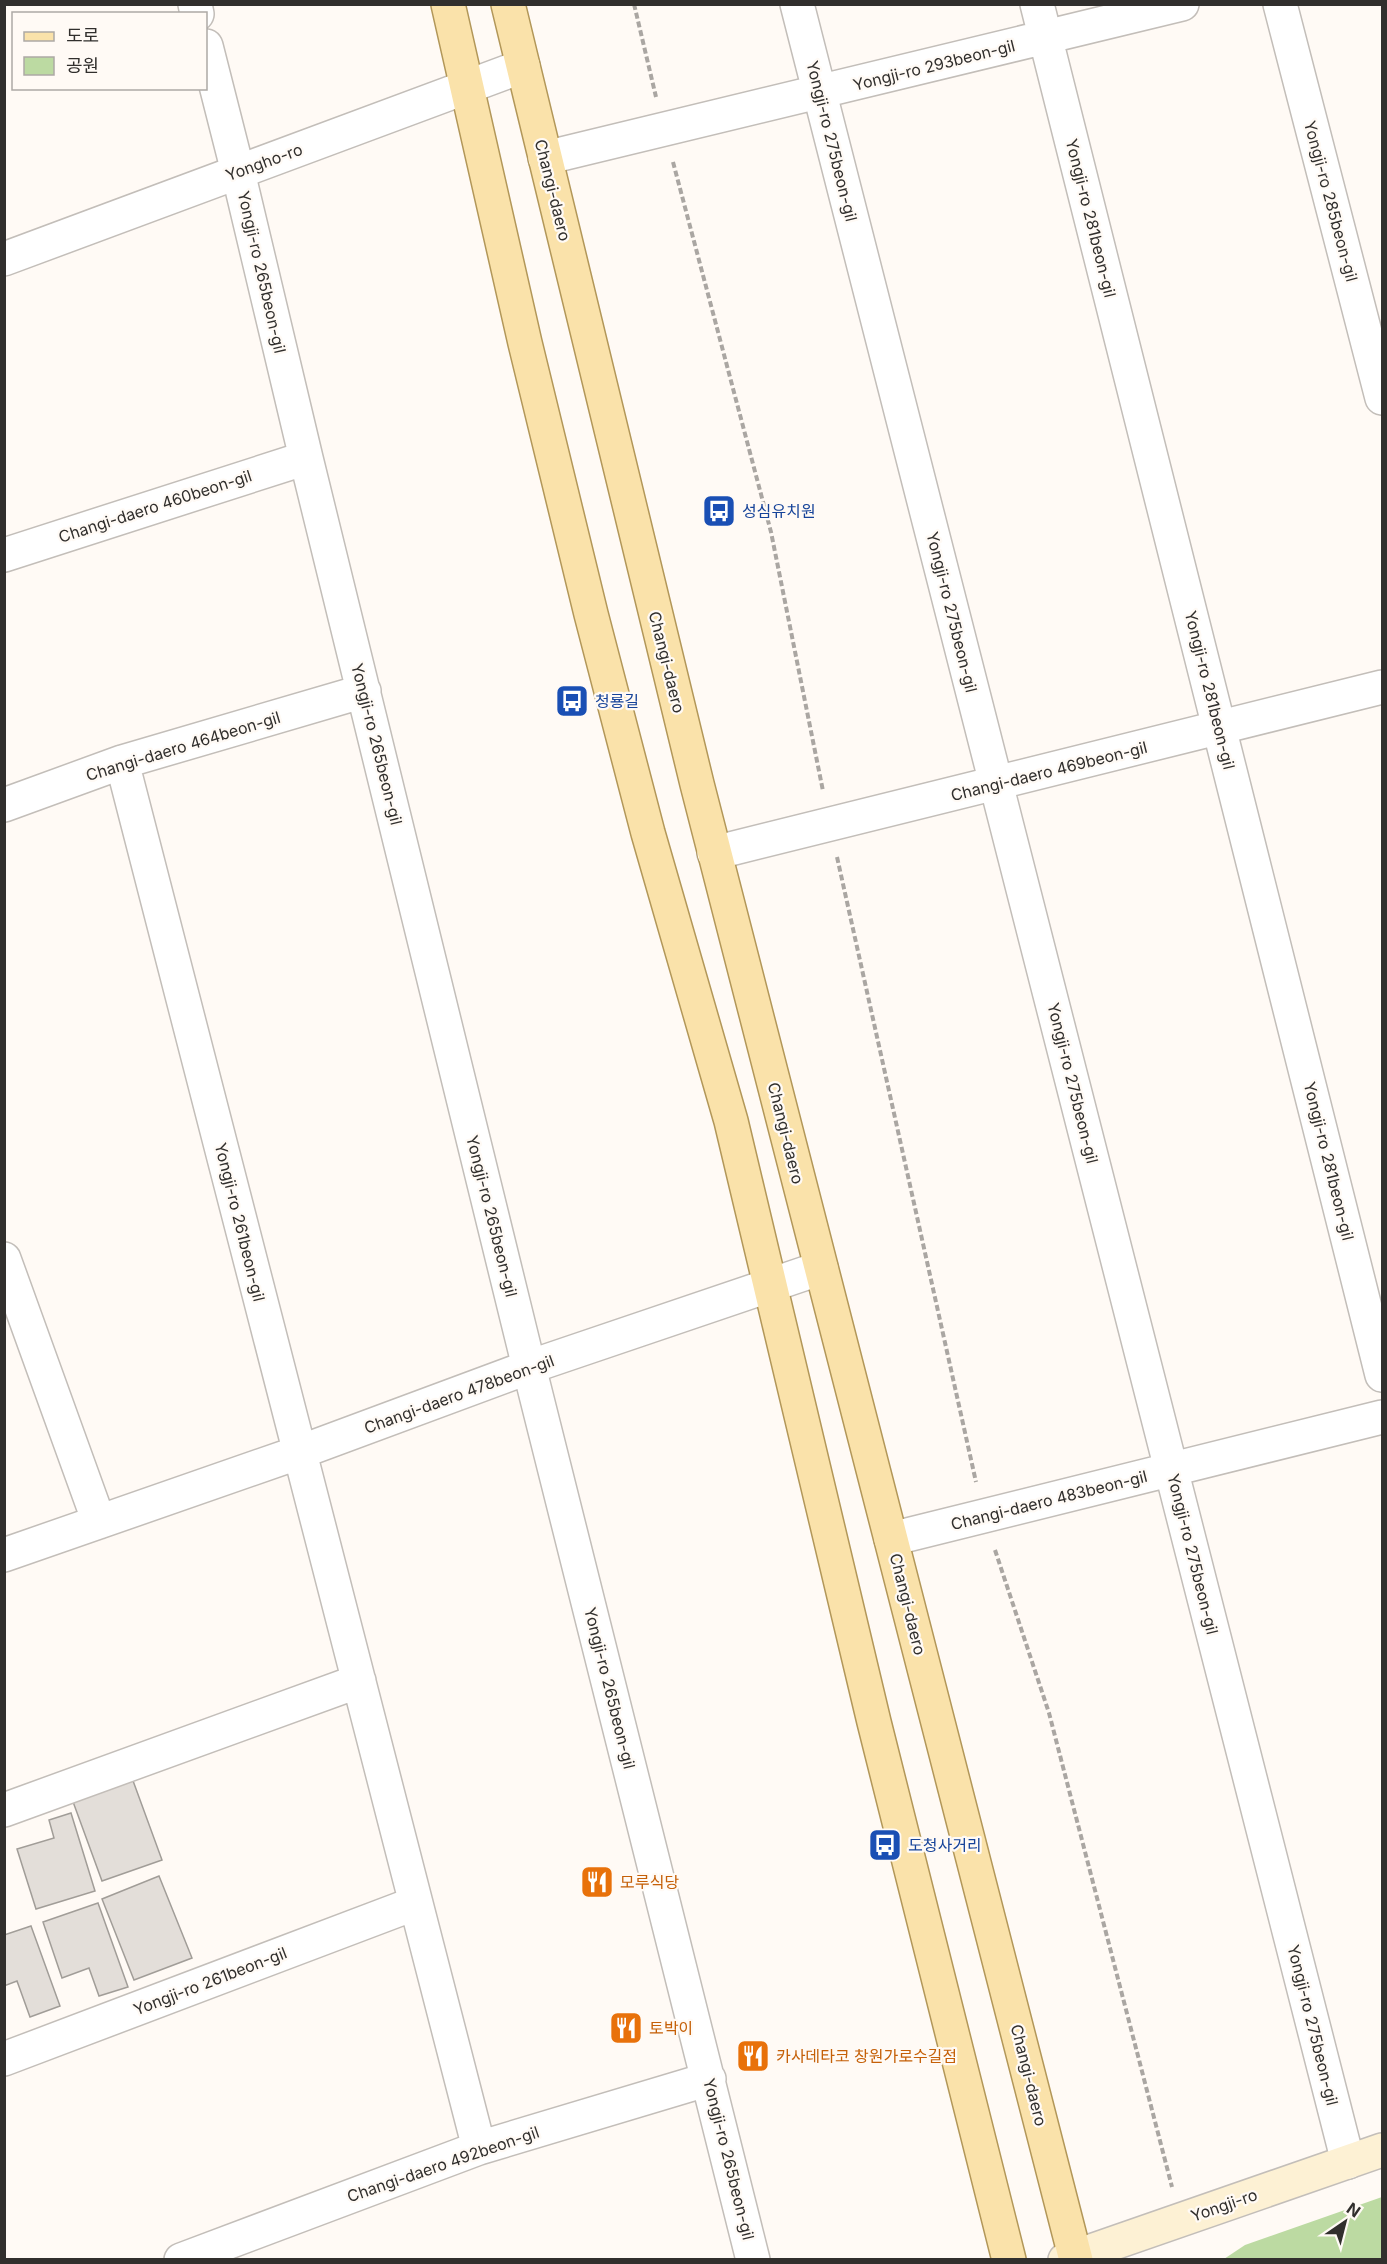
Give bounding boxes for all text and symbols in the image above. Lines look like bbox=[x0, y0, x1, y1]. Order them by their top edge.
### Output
legend bbox=[12, 12, 207, 90]
text: 도로 bbox=[66, 25, 99, 46]
street label: Yongji-ro 293beon-gil bbox=[851, 35, 1017, 95]
text: 공원 bbox=[66, 55, 99, 76]
street label: Yongji-ro 275beon-gil bbox=[802, 59, 862, 223]
street label: Yongji-ro 285beon-gil bbox=[1300, 118, 1362, 284]
street label: Changi-daero bbox=[531, 137, 575, 243]
street label: Yongji-ro 281beon-gil bbox=[1062, 137, 1120, 299]
street label: Yongho-ro bbox=[223, 139, 305, 185]
street label: Yongji-ro 265beon-gil bbox=[234, 189, 290, 355]
street label: Changi-daero 460beon-gil bbox=[56, 465, 254, 547]
bus stop icon: 성심유치원 bbox=[701, 493, 737, 529]
place label: 성심유치원 bbox=[742, 501, 816, 521]
street label: Yongji-ro 275beon-gil bbox=[922, 530, 982, 694]
street label: Changi-daero bbox=[645, 609, 689, 715]
street label: Yongji-ro 281beon-gil bbox=[1181, 609, 1239, 771]
street label: Yongji-ro 265beon-gil bbox=[347, 661, 407, 827]
bus stop icon: 청룡길 bbox=[554, 683, 590, 719]
place label: 청룡길 bbox=[595, 691, 639, 711]
street label: Changi-daero 464beon-gil bbox=[83, 707, 283, 785]
street label: Changi-daero 469beon-gil bbox=[949, 737, 1149, 805]
street label: Yongji-ro 275beon-gil bbox=[1043, 1001, 1103, 1165]
street label: Changi-daero bbox=[764, 1080, 808, 1186]
street label: Yongji-ro 281beon-gil bbox=[1300, 1080, 1358, 1242]
street label: Yongji-ro 265beon-gil bbox=[462, 1133, 522, 1299]
street label: Yongji-ro 261beon-gil bbox=[211, 1141, 269, 1303]
street label: Changi-daero 478beon-gil bbox=[361, 1350, 557, 1438]
street label: Changi-daero 483beon-gil bbox=[949, 1466, 1149, 1534]
street label: Yongji-ro 275beon-gil bbox=[1163, 1472, 1223, 1636]
street label: Changi-daero bbox=[886, 1551, 930, 1657]
street label: Yongji-ro 265beon-gil bbox=[580, 1605, 640, 1771]
bus stop icon: 도청사거리 bbox=[867, 1827, 903, 1863]
place label: 도청사거리 bbox=[908, 1835, 982, 1855]
restaurant icon: 모루식당 bbox=[579, 1864, 615, 1900]
place label: 모루식당 bbox=[620, 1872, 679, 1892]
street label: Yongji-ro 261beon-gil bbox=[130, 1943, 290, 2019]
street label: Yongji-ro 275beon-gil bbox=[1283, 1943, 1343, 2107]
restaurant icon: 토박이 bbox=[608, 2010, 644, 2046]
place label: 토박이 bbox=[649, 2018, 693, 2038]
street label: Changi-daero bbox=[1007, 2022, 1051, 2128]
restaurant icon: 카사데타코 창원가로수길점 bbox=[735, 2038, 771, 2074]
place label: 카사데타코 창원가로수길점 bbox=[776, 2046, 957, 2066]
street label: Yongji-ro 265beon-gil bbox=[699, 2076, 759, 2242]
street label: Changi-daero 492beon-gil bbox=[344, 2122, 542, 2206]
street label: Yongji-ro bbox=[1188, 2184, 1260, 2226]
north arrow bbox=[1315, 2192, 1375, 2252]
text: N bbox=[1343, 2198, 1364, 2221]

